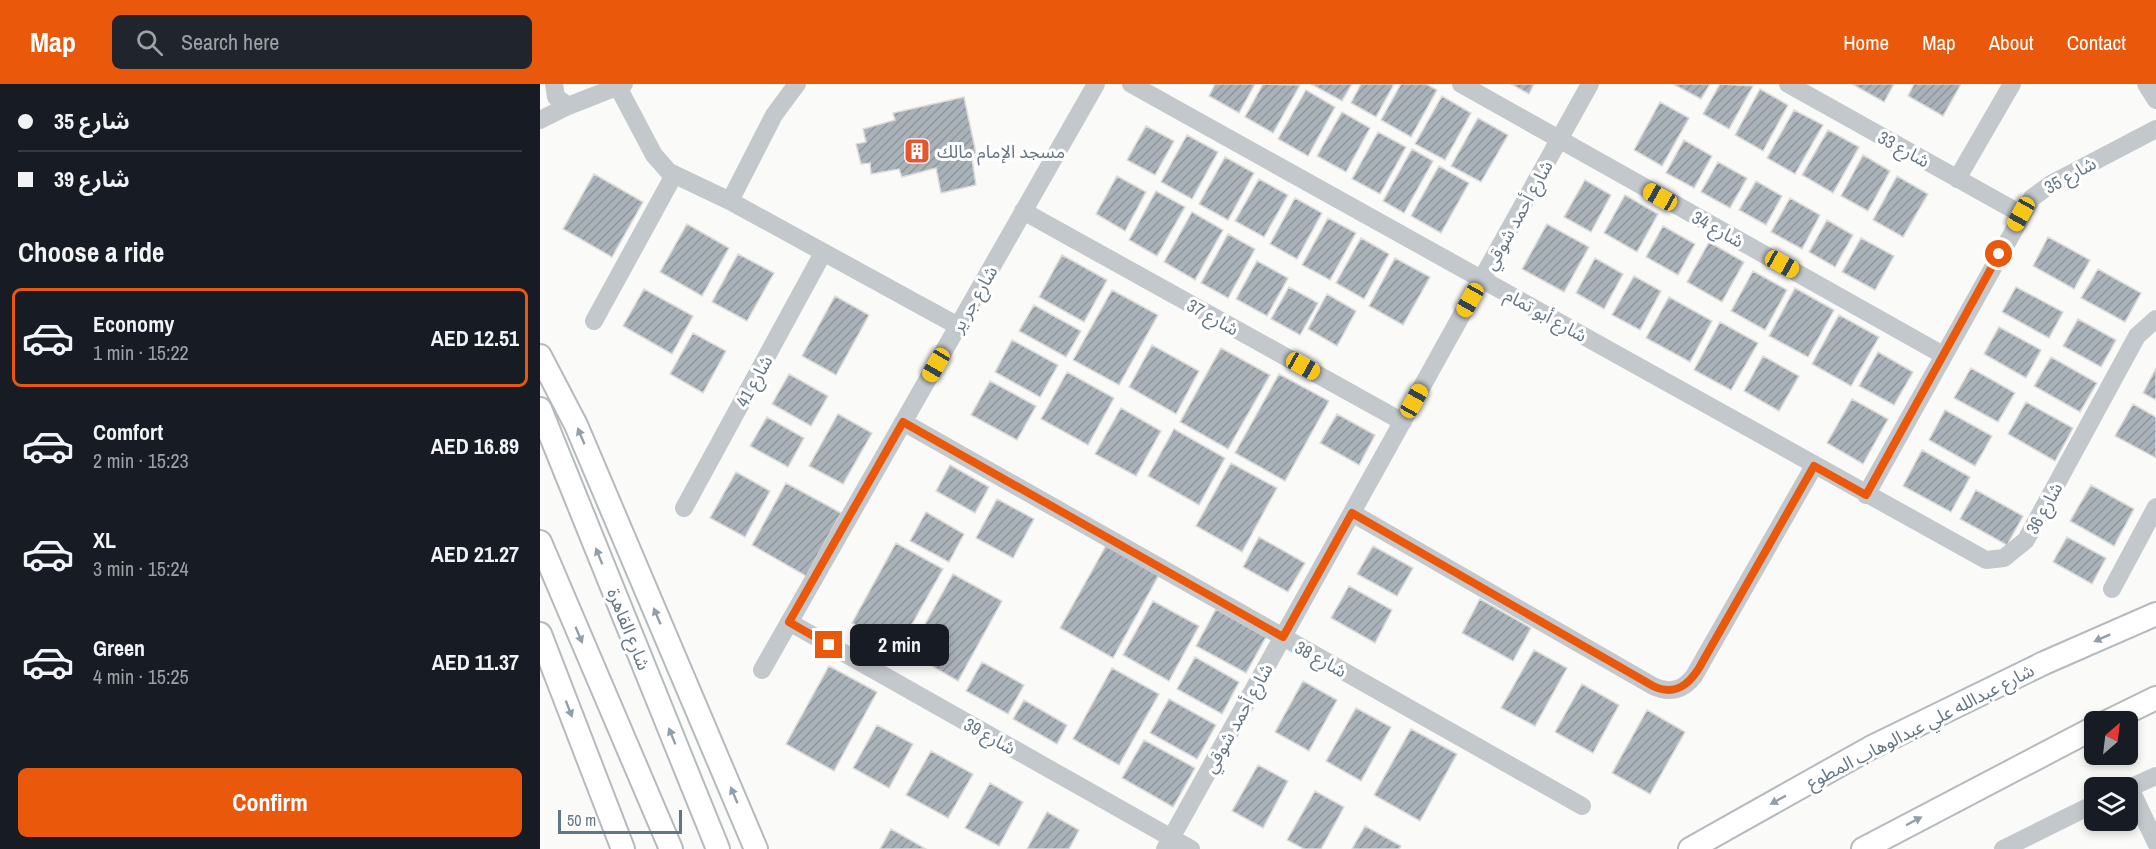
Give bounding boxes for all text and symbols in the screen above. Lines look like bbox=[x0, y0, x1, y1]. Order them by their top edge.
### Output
search box bbox=[112, 15, 532, 69]
text: Map bbox=[30, 23, 76, 61]
icon: search bbox=[133, 26, 166, 59]
text: Search here bbox=[181, 27, 279, 57]
text: Home bbox=[1843, 28, 1889, 57]
text: Map bbox=[1922, 28, 1956, 57]
text: About bbox=[1989, 28, 2034, 57]
text: Contact bbox=[2067, 28, 2126, 57]
text: شارع 35 bbox=[54, 106, 130, 136]
street label: شارع 33 bbox=[1873, 125, 1934, 175]
building icon: مسجد الإمام مالك bbox=[902, 136, 932, 166]
place label: مسجد الإمام مالك bbox=[937, 139, 1065, 166]
street label: شارع 35 bbox=[2040, 151, 2101, 201]
street label: شارع أحمد شوقي bbox=[1477, 156, 1560, 275]
text: شارع 39 bbox=[54, 164, 130, 194]
car bbox=[1640, 180, 1680, 214]
car bbox=[2004, 194, 2038, 234]
street label: شارع 34 bbox=[1687, 205, 1748, 255]
text: Choose a ride bbox=[18, 234, 164, 270]
route start bbox=[1985, 240, 2012, 267]
car bbox=[1762, 247, 1802, 281]
street label: شارع جر ير bbox=[944, 261, 1005, 339]
car bbox=[1453, 280, 1487, 320]
street label: شارع أبو تمام bbox=[1499, 282, 1592, 350]
street label: شارع 37 bbox=[1182, 293, 1243, 343]
text: Economy bbox=[93, 309, 174, 339]
icon: car bbox=[21, 311, 75, 365]
text: AED 12.51 bbox=[431, 323, 519, 353]
text: 1 min · 15:22 bbox=[93, 339, 189, 366]
car bbox=[919, 345, 953, 385]
car bbox=[1283, 349, 1323, 383]
street label: شارع 41 bbox=[730, 351, 780, 412]
car bbox=[1397, 381, 1431, 421]
text: Comfort bbox=[93, 417, 163, 447]
icon: car bbox=[21, 419, 75, 473]
one-way arrow bbox=[576, 427, 586, 445]
text: AED 16.89 bbox=[431, 431, 519, 461]
text: 2 min · 15:23 bbox=[93, 447, 189, 474]
street label: شارع 36 bbox=[2020, 478, 2070, 539]
text: XL bbox=[93, 525, 116, 555]
icon: car bbox=[21, 527, 75, 581]
text: AED 21.27 bbox=[431, 539, 519, 569]
one-way arrow bbox=[594, 546, 604, 564]
text: 3 min · 15:24 bbox=[93, 555, 189, 582]
street label: شارع القاهرة bbox=[599, 584, 657, 674]
one-way arrow bbox=[652, 606, 662, 624]
callout: 2 min bbox=[850, 624, 949, 666]
one-way arrow bbox=[574, 626, 584, 644]
route end bbox=[815, 631, 842, 658]
text: 2 min bbox=[878, 631, 921, 658]
text: Green bbox=[93, 633, 145, 663]
one-way arrow bbox=[2094, 633, 2111, 642]
icon: car bbox=[21, 635, 75, 689]
street label: شارع 38 bbox=[1290, 635, 1351, 685]
text: AED 11.37 bbox=[432, 647, 519, 677]
street label: شارع عبدالله علي عبدالوهاب المطوع bbox=[1802, 658, 2039, 796]
street label: شارع أحمد شوقي bbox=[1197, 659, 1280, 778]
text: 4 min · 15:25 bbox=[93, 663, 189, 690]
one-way arrow bbox=[564, 700, 574, 718]
north arrow bbox=[2084, 711, 2138, 765]
map controls bbox=[2084, 711, 2138, 831]
street label: شارع 39 bbox=[959, 712, 1020, 762]
one-way arrow bbox=[667, 727, 677, 745]
button: Confirm bbox=[18, 768, 522, 837]
button: layers bbox=[2084, 777, 2138, 831]
one-way arrow bbox=[728, 786, 738, 804]
one-way arrow bbox=[1769, 795, 1786, 805]
scale bar bbox=[558, 807, 682, 834]
text: 50 m bbox=[567, 809, 596, 831]
one-way arrow bbox=[1905, 816, 1923, 826]

